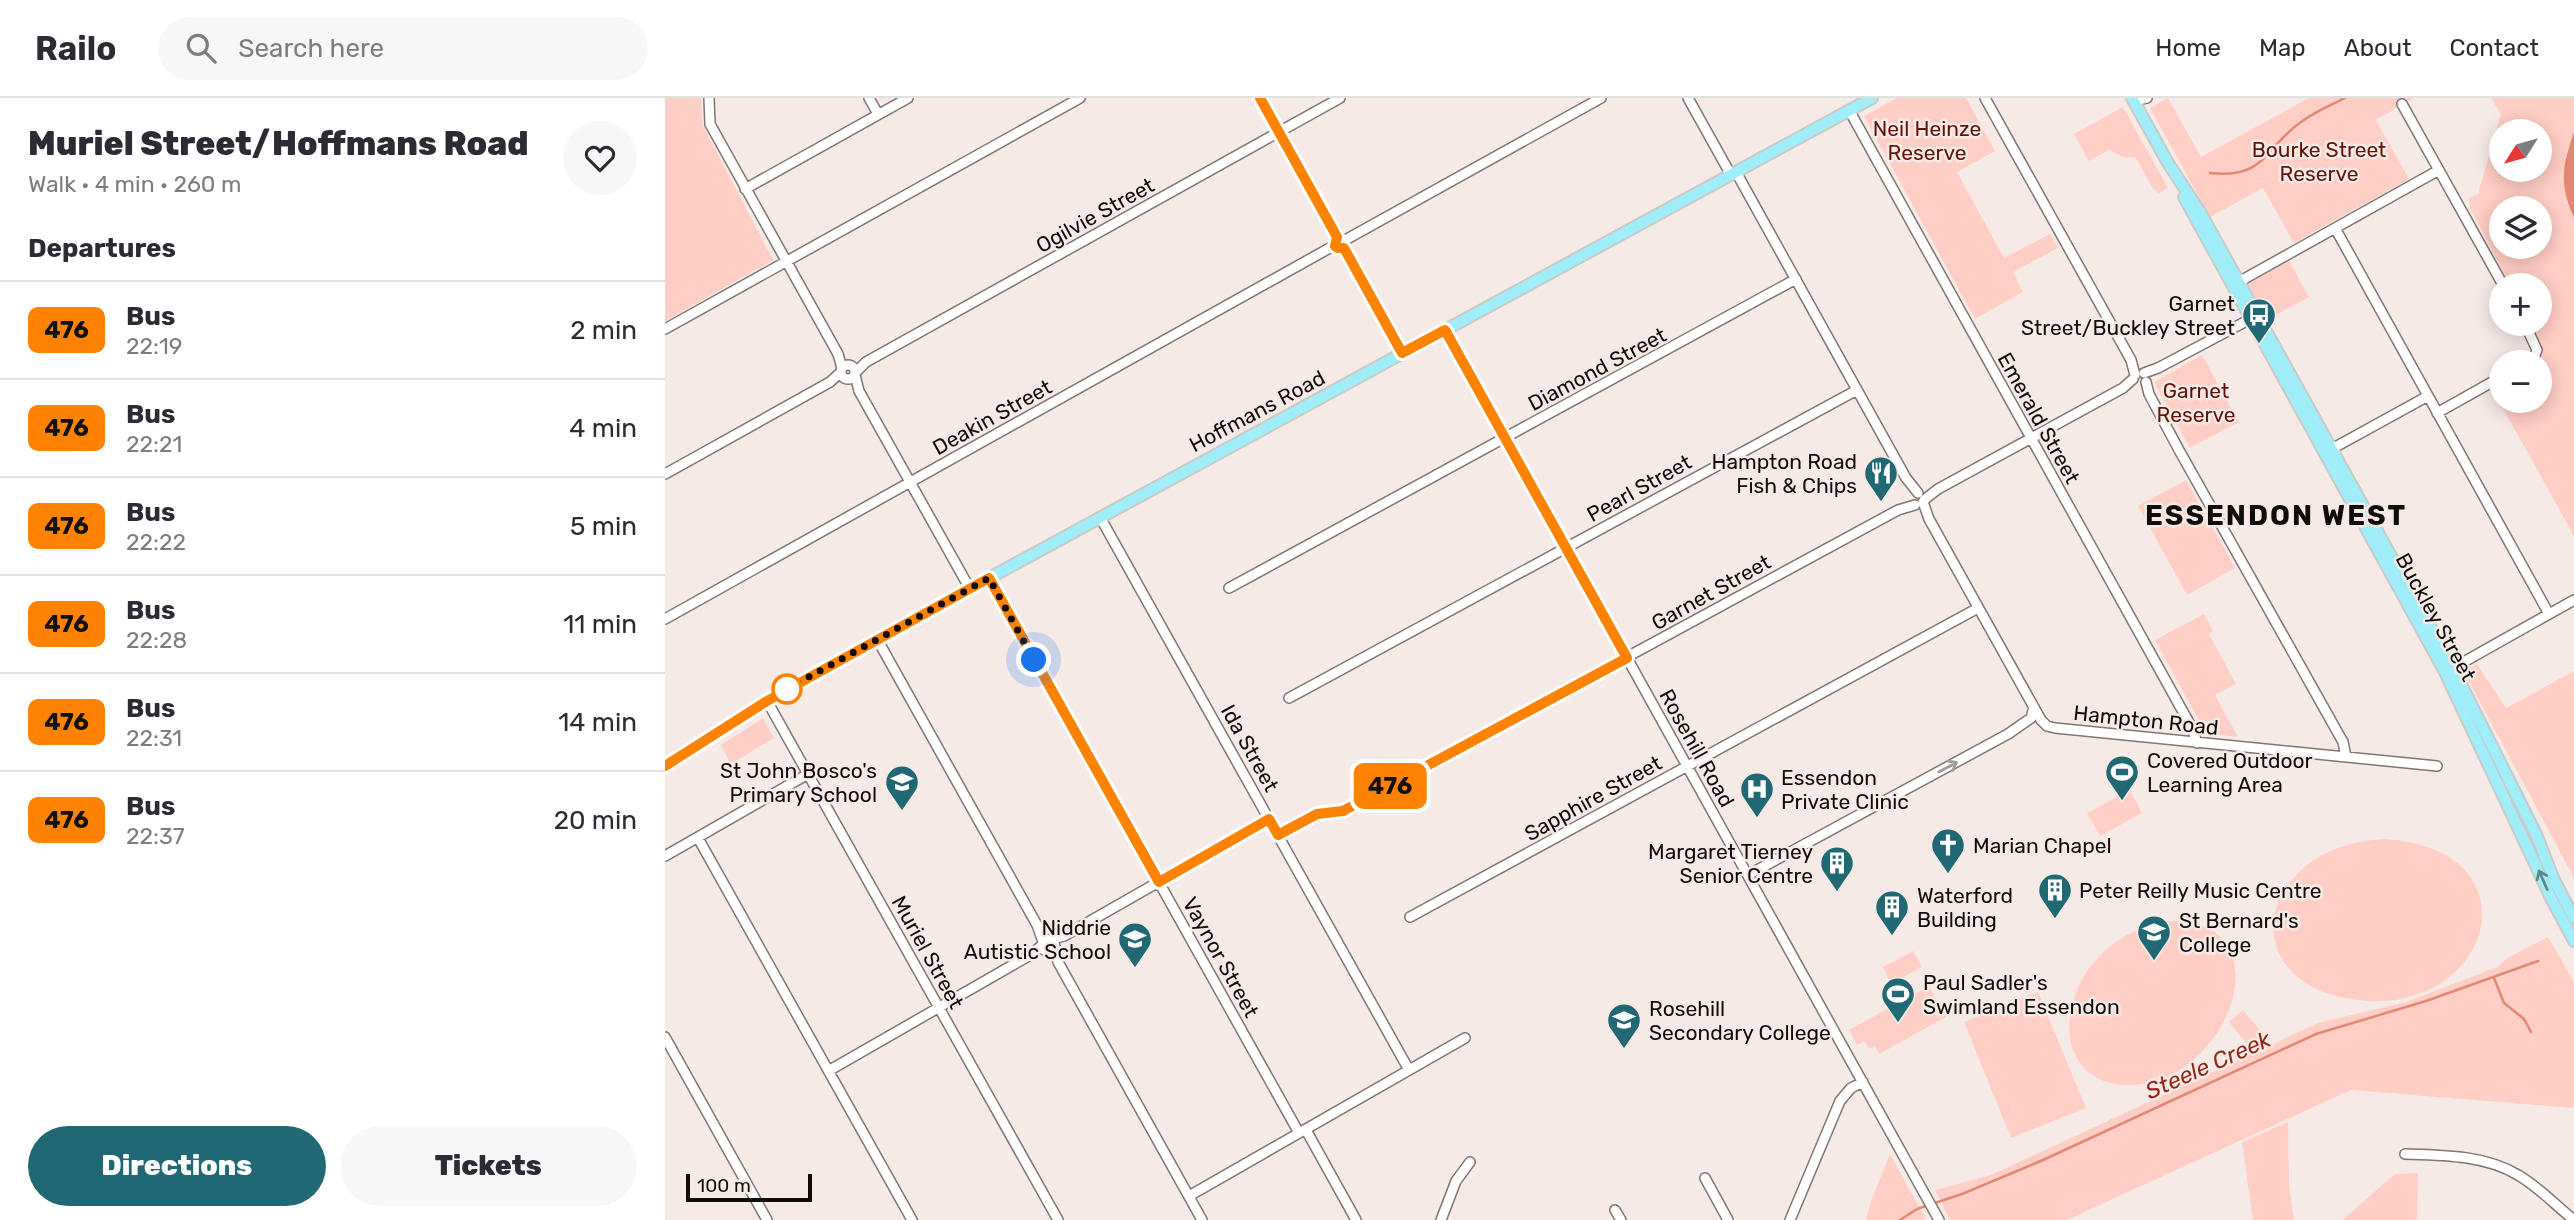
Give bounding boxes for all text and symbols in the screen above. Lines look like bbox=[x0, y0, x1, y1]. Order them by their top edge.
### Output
search box bbox=[158, 17, 648, 80]
text: Railo bbox=[35, 29, 116, 68]
icon: search bbox=[182, 29, 220, 67]
text: Search here bbox=[238, 33, 384, 64]
text: Home bbox=[2155, 34, 2221, 62]
text: Map bbox=[2259, 34, 2306, 62]
text: About bbox=[2344, 34, 2412, 62]
text: Contact bbox=[2450, 34, 2539, 62]
park label: Neil Heinze Reserve bbox=[1873, 116, 1981, 165]
north arrow bbox=[2489, 119, 2551, 182]
map controls bbox=[2489, 119, 2552, 413]
button: heart bbox=[563, 121, 637, 195]
text: Muriel Street/Hoffmans Road bbox=[28, 124, 529, 163]
park label: Bourke Street Reserve bbox=[2252, 137, 2386, 186]
text: Walk · 4 min · 260 m bbox=[28, 170, 242, 198]
street label: Ogilvie Street bbox=[1032, 172, 1158, 258]
button: layers bbox=[2489, 196, 2552, 259]
text: Departures bbox=[28, 233, 176, 264]
button: + bbox=[2489, 273, 2552, 336]
place label: Garnet Street/Buckley Street bbox=[2021, 291, 2235, 340]
bus stop icon: Garnet Street/Buckley Street bbox=[2240, 296, 2278, 345]
text: Bus bbox=[126, 301, 175, 332]
text: 2 min bbox=[570, 315, 637, 346]
text: 476 bbox=[44, 316, 89, 344]
street label: Diamond Street bbox=[1524, 322, 1670, 416]
text: 22:19 bbox=[126, 332, 182, 360]
street label: Emerald Street bbox=[1993, 348, 2085, 488]
button: − bbox=[2489, 350, 2552, 413]
street label: Hoffmans Road bbox=[1185, 365, 1329, 457]
street label: Deakin Street bbox=[928, 374, 1056, 460]
park label: Garnet Reserve bbox=[2157, 378, 2235, 427]
text: Bus bbox=[126, 399, 175, 430]
text: 4 min bbox=[569, 413, 637, 444]
text: 476 bbox=[44, 414, 89, 442]
text: 22:21 bbox=[126, 430, 182, 458]
street label: Pearl Street bbox=[1582, 449, 1696, 527]
place label: Hampton Road Fish & Chips bbox=[1711, 449, 1857, 498]
restaurant icon: Hampton Road Fish & Chips bbox=[1862, 454, 1900, 503]
text: Bus bbox=[126, 497, 175, 528]
district label: ESSENDON WEST bbox=[2145, 499, 2407, 532]
text: 5 min bbox=[570, 511, 637, 542]
text: 476 bbox=[44, 512, 89, 540]
text: 22:22 bbox=[126, 528, 186, 556]
street label: Garnet Street bbox=[1647, 549, 1775, 635]
street label: Buckley Street bbox=[2391, 549, 2481, 685]
text: Bus bbox=[126, 595, 175, 626]
text: 11 min bbox=[563, 609, 637, 640]
text: 476 bbox=[44, 610, 89, 638]
text: 22:28 bbox=[126, 626, 187, 654]
your location bbox=[1016, 642, 1051, 677]
unlabelled marker bbox=[772, 674, 802, 704]
street label: Rosehill Road bbox=[1654, 685, 1740, 811]
text: Bus bbox=[126, 693, 175, 724]
street label: Ida Street bbox=[1216, 700, 1284, 796]
street label: Hampton Road bbox=[2072, 700, 2220, 740]
text: 14 min bbox=[558, 707, 637, 738]
text: 476 bbox=[44, 708, 89, 736]
text: 22:31 bbox=[126, 724, 182, 752]
place label: Covered Outdoor Learning Area bbox=[2147, 748, 2313, 797]
street label: Sapphire Street bbox=[1520, 750, 1666, 846]
sports icon: Covered Outdoor Learning Area bbox=[2103, 753, 2141, 802]
place label: St John Bosco's Primary School bbox=[720, 758, 877, 807]
one-way arrow bbox=[1937, 760, 1958, 773]
school or university icon: St John Bosco's Primary School bbox=[883, 763, 921, 812]
line badge: 476 bbox=[1350, 763, 1430, 809]
place label: Essendon Private Clinic bbox=[1781, 765, 1909, 814]
hospital icon: Essendon Private Clinic bbox=[1738, 770, 1776, 819]
text: 476 bbox=[1368, 772, 1412, 800]
text: Bus bbox=[126, 791, 175, 822]
text: 20 min bbox=[554, 805, 637, 836]
text: 476 bbox=[44, 806, 89, 834]
text: 22:37 bbox=[126, 822, 185, 850]
church icon: Marian Chapel bbox=[1929, 826, 1967, 875]
place label: Marian Chapel bbox=[1973, 833, 2112, 858]
place label: Margaret Tierney Senior Centre bbox=[1648, 839, 1813, 888]
building icon: Margaret Tierney Senior Centre bbox=[1818, 844, 1856, 893]
one-way arrow bbox=[2536, 870, 2549, 892]
building icon: Peter Reilly Music Centre bbox=[2036, 871, 2074, 920]
place label: Peter Reilly Music Centre bbox=[2079, 878, 2321, 903]
place label: Waterford Building bbox=[1917, 883, 2013, 932]
building icon: Waterford Building bbox=[1873, 888, 1911, 937]
street label: Muriel Street bbox=[887, 891, 969, 1013]
street label: Vaynor Street bbox=[1178, 892, 1264, 1022]
place label: St Bernard's College bbox=[2179, 908, 2299, 957]
school or university icon: St Bernard's College bbox=[2135, 913, 2173, 962]
place label: Niddrie Autistic School bbox=[964, 915, 1111, 964]
school or university icon: Niddrie Autistic School bbox=[1116, 920, 1154, 969]
place label: Paul Sadler's Swimland Essendon bbox=[1923, 970, 2120, 1019]
sports icon: Paul Sadler's Swimland Essendon bbox=[1879, 975, 1917, 1024]
place label: Rosehill Secondary College bbox=[1649, 996, 1831, 1045]
school or university icon: Rosehill Secondary College bbox=[1605, 1001, 1643, 1050]
water label: Steele Creek bbox=[2141, 1024, 2276, 1105]
button: Directions bbox=[28, 1126, 326, 1206]
button: Tickets bbox=[340, 1126, 637, 1206]
scale bar bbox=[686, 1171, 812, 1203]
text: 100 m bbox=[697, 1174, 751, 1197]

